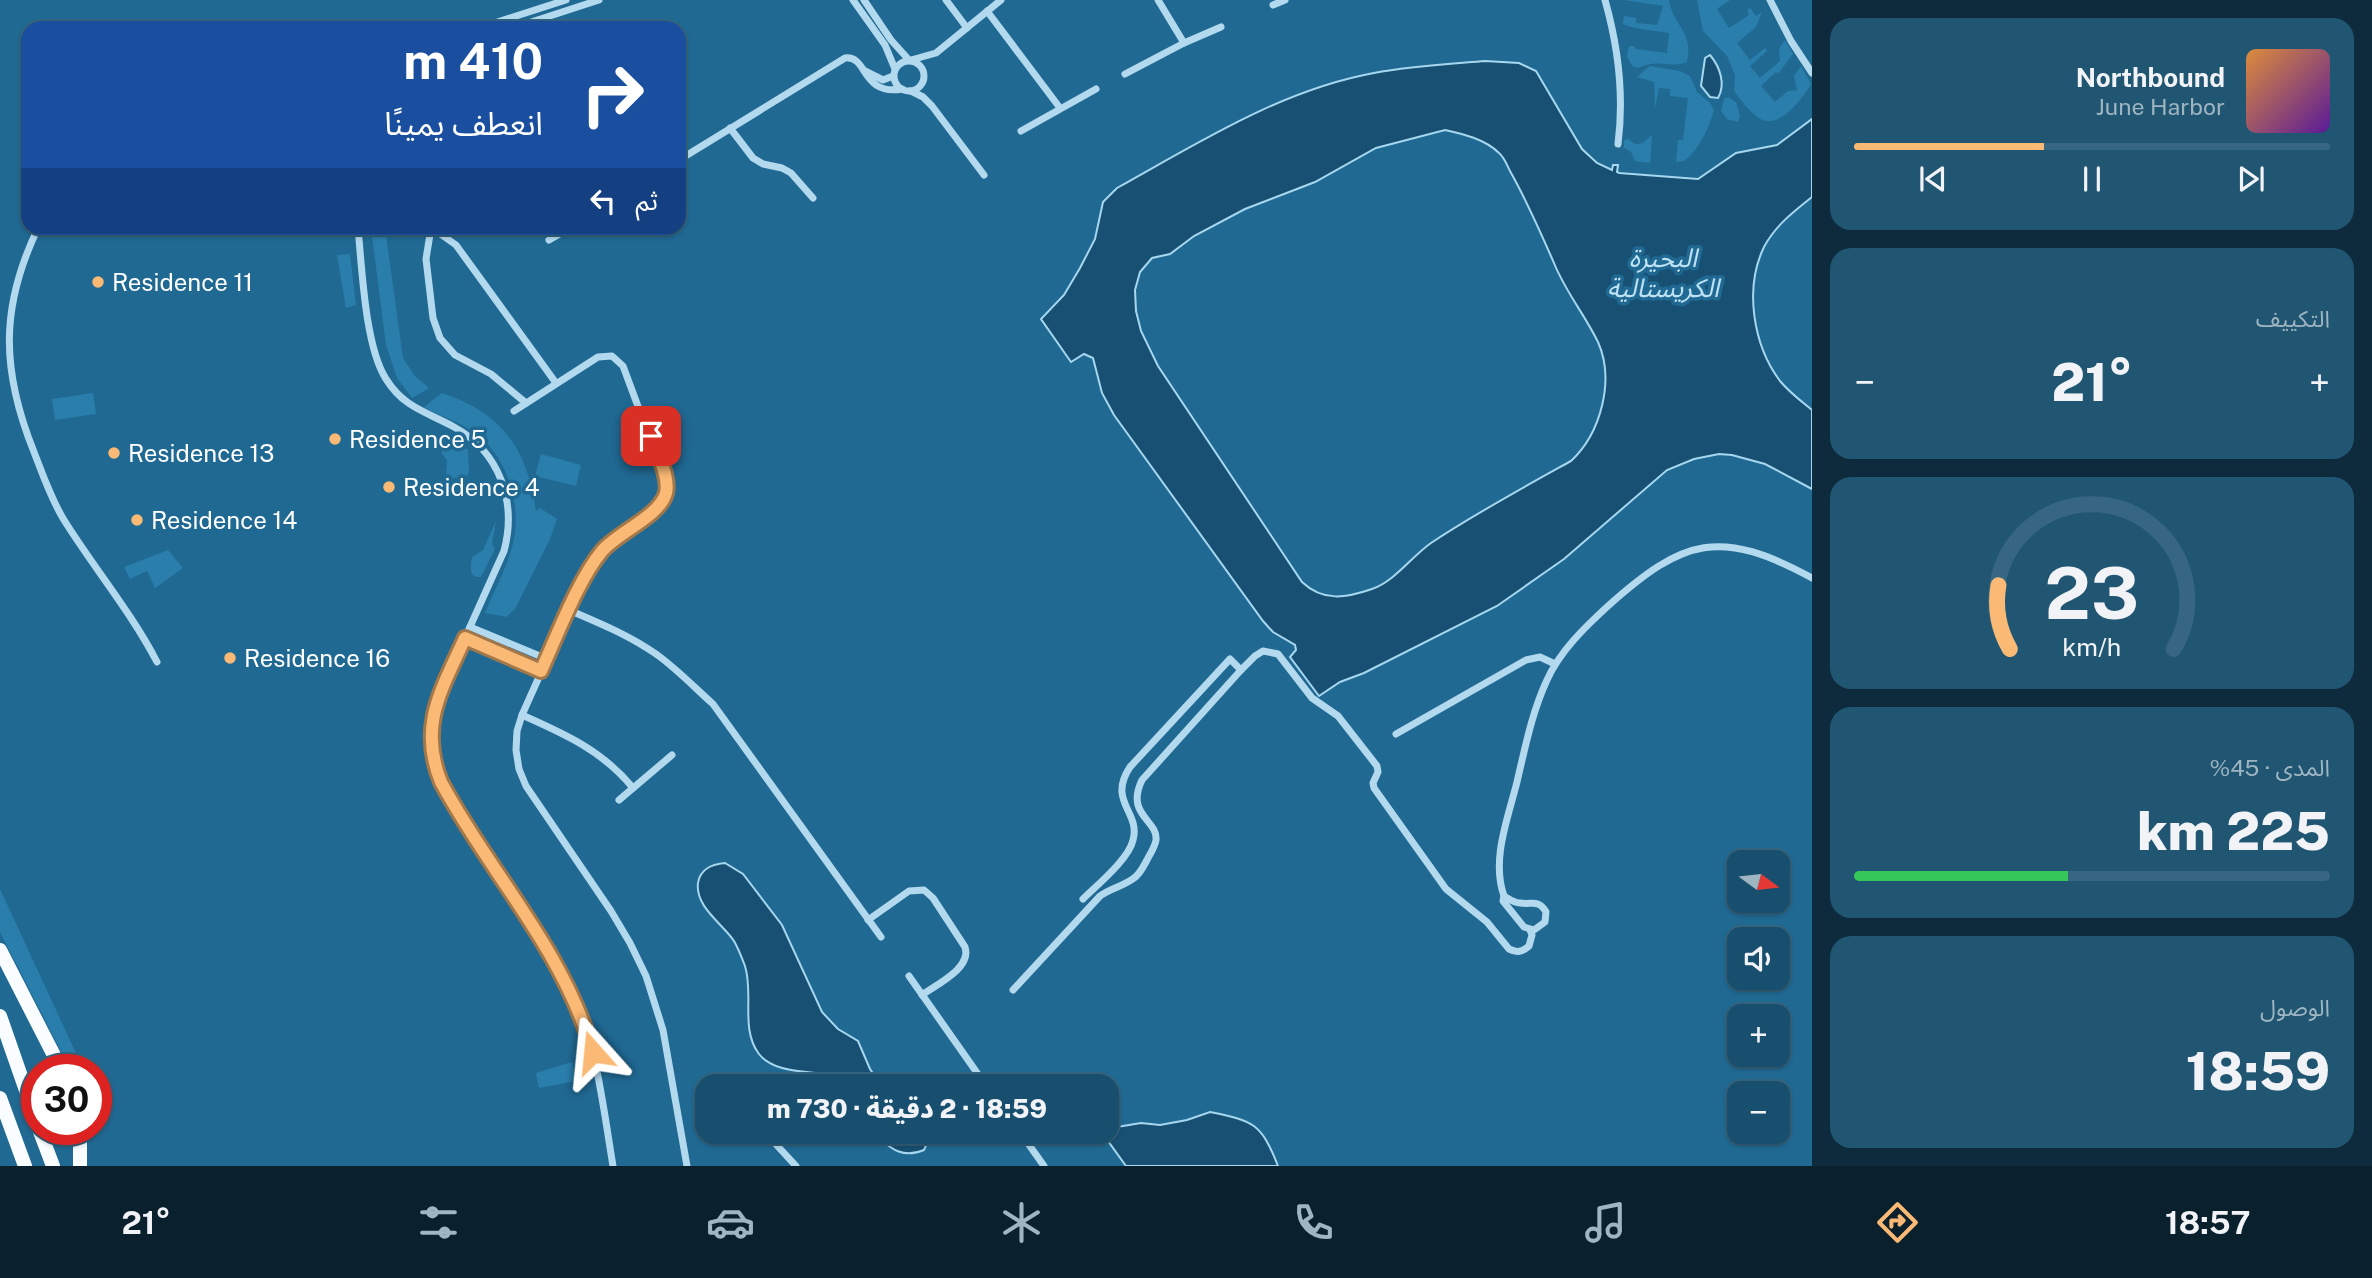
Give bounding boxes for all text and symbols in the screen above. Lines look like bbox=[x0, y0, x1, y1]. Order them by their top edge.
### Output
text: 410 m bbox=[403, 32, 543, 90]
icon: right bbox=[567, 49, 658, 140]
text: Northbound bbox=[2076, 62, 2225, 93]
text: June Harbor bbox=[2096, 93, 2225, 120]
text: انعطف يمينًا bbox=[384, 105, 543, 142]
icon: previous bbox=[1914, 160, 1952, 198]
icon: pause bbox=[2073, 160, 2111, 198]
icon: next bbox=[2232, 160, 2270, 198]
icon: left bbox=[584, 182, 622, 220]
text: ثم bbox=[636, 185, 658, 216]
water label: البحيرة الكريستالية bbox=[1607, 242, 1722, 304]
place label: Residence 11 bbox=[112, 268, 253, 296]
marker: Residence 11 bbox=[90, 274, 106, 290]
text: التكييف bbox=[2256, 305, 2330, 332]
text: 21° bbox=[2051, 352, 2133, 413]
text: − bbox=[1854, 360, 1875, 405]
text: + bbox=[2309, 360, 2330, 405]
pin bbox=[621, 406, 681, 466]
icon: arrive bbox=[632, 417, 670, 455]
place label: Residence 5 bbox=[349, 425, 486, 453]
marker: Residence 5 bbox=[327, 431, 343, 447]
place label: Residence 13 bbox=[128, 439, 274, 467]
marker: Residence 13 bbox=[106, 445, 122, 461]
place label: Residence 4 bbox=[403, 473, 540, 501]
marker: Residence 4 bbox=[381, 479, 397, 495]
place label: Residence 14 bbox=[151, 506, 297, 534]
marker: Residence 14 bbox=[129, 512, 145, 528]
text: 23 bbox=[2045, 550, 2139, 635]
text: km/h bbox=[2063, 632, 2121, 662]
place label: Residence 16 bbox=[244, 644, 390, 672]
marker: Residence 16 bbox=[222, 650, 238, 666]
text: المدى · 45% bbox=[2209, 754, 2330, 781]
text: 225 km bbox=[2137, 801, 2330, 862]
north arrow bbox=[1727, 850, 1790, 914]
map controls bbox=[1727, 850, 1790, 1144]
button: sound bbox=[1727, 927, 1790, 990]
text: الوصول bbox=[2260, 994, 2330, 1021]
button: + bbox=[1727, 1004, 1790, 1067]
position arrow bbox=[556, 1015, 630, 1089]
text: 18:59 bbox=[2186, 1041, 2330, 1102]
speed limit sign: 30 bbox=[21, 1054, 112, 1145]
button: − bbox=[1727, 1081, 1790, 1144]
text: 18:59 · 2 دقيقة · 730 m bbox=[767, 1093, 1047, 1124]
icon: filters bbox=[414, 1198, 463, 1247]
icon: car bbox=[706, 1198, 755, 1247]
icon: climate bbox=[997, 1198, 1046, 1247]
icon: phone bbox=[1289, 1198, 1338, 1247]
icon: music bbox=[1581, 1198, 1630, 1247]
icon: directions bbox=[1873, 1198, 1922, 1247]
text: 21° bbox=[121, 1204, 171, 1241]
text: 18:57 bbox=[2165, 1204, 2251, 1241]

